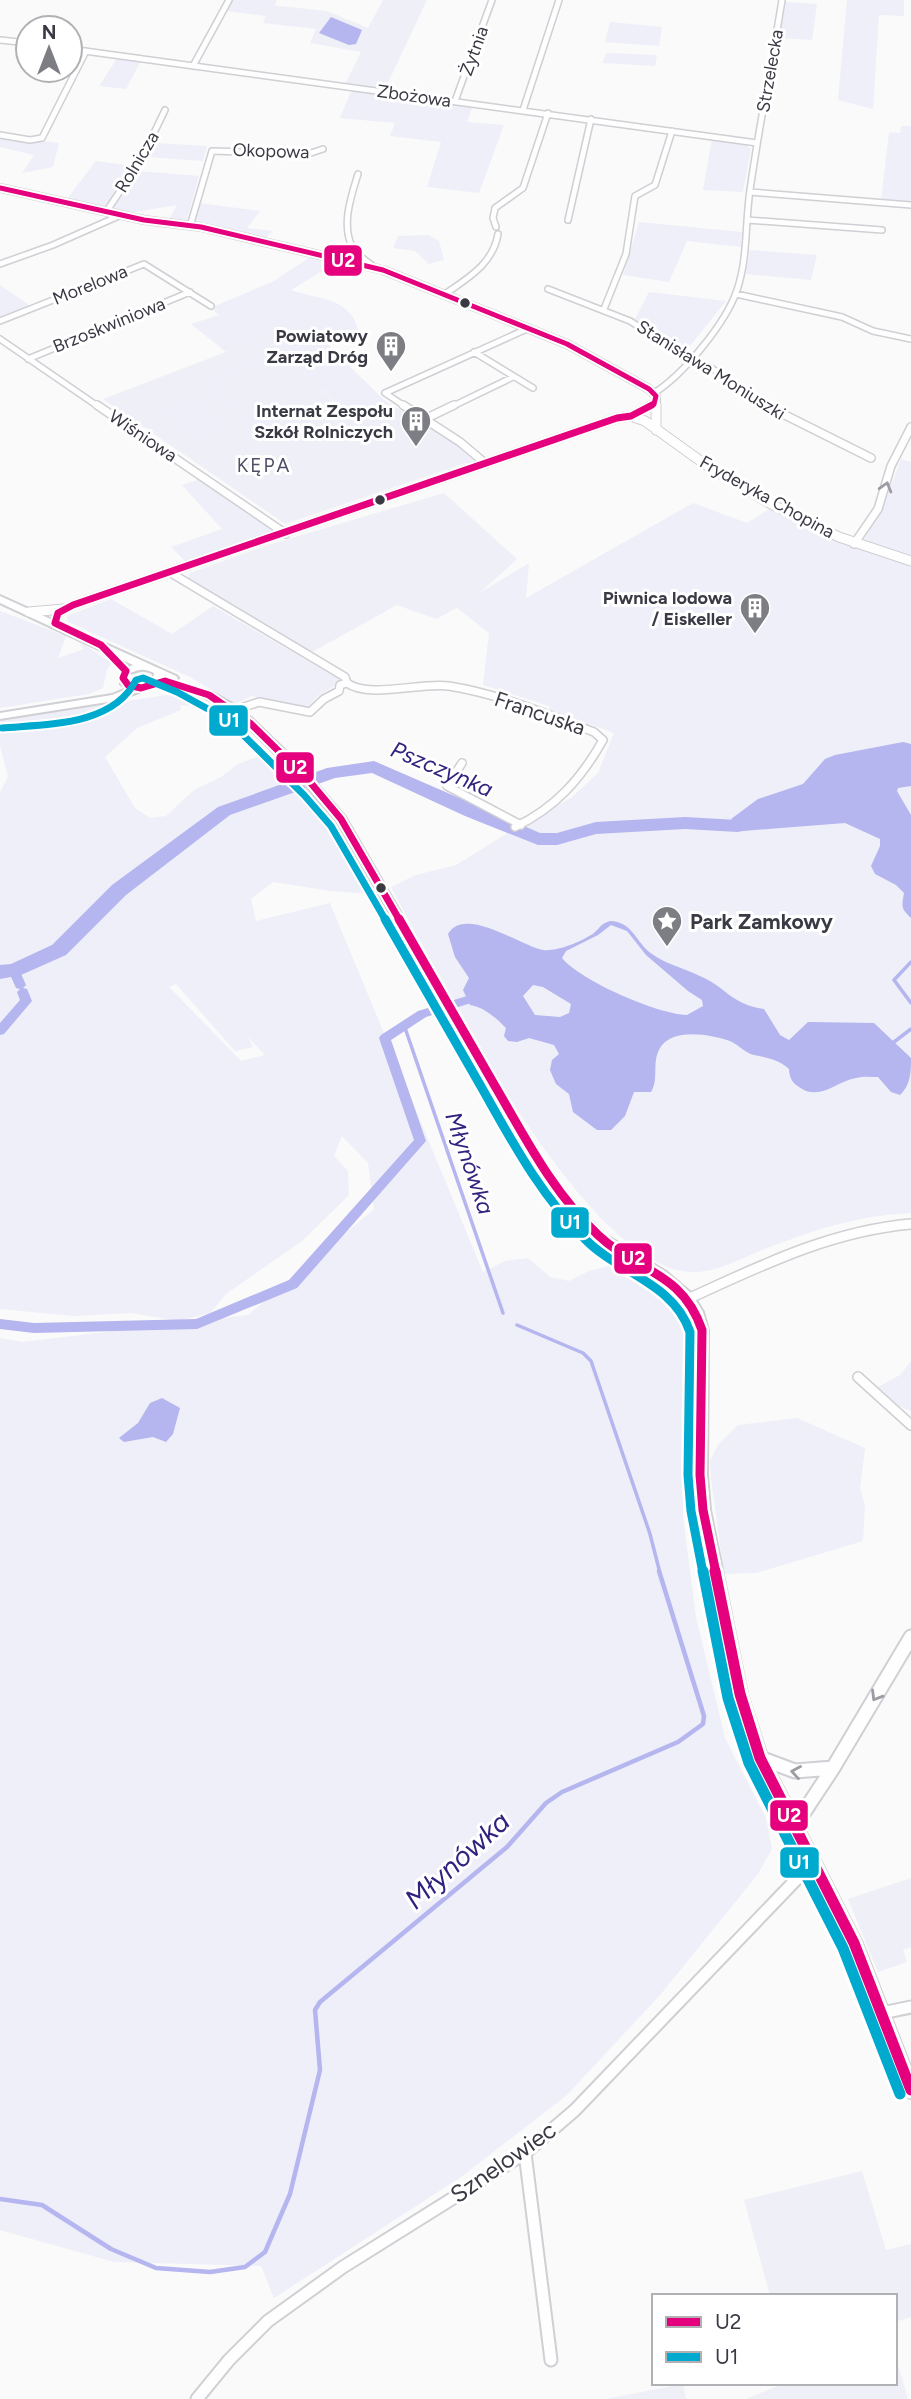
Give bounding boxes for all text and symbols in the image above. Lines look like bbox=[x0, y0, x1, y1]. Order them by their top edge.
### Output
north arrow bbox=[14, 14, 84, 84]
text: N bbox=[42, 21, 56, 44]
street label: Żytnia bbox=[455, 23, 493, 79]
street label: Strzelecka bbox=[752, 28, 788, 114]
street label: Zbożowa bbox=[376, 80, 452, 112]
street label: Rolnicza bbox=[110, 127, 164, 197]
street label: Okopowa bbox=[232, 139, 310, 163]
line badge: U2 bbox=[323, 244, 363, 277]
text: U2 bbox=[331, 249, 355, 272]
street label: Morelowa bbox=[49, 260, 131, 310]
street label: Brzoskwiniowa bbox=[50, 292, 168, 358]
unlabelled marker bbox=[458, 296, 472, 310]
street label: Stanisława Moniuszki bbox=[633, 315, 789, 425]
place label: Powiatowy Zarząd Dróg bbox=[266, 325, 369, 368]
building icon: Powiatowy Zarząd Dróg bbox=[374, 329, 408, 373]
place label: Internat Zespołu Szkół Rolniczych bbox=[254, 400, 393, 443]
building icon: Internat Zespołu Szkół Rolniczych bbox=[399, 404, 433, 448]
street label: Wiśniowa bbox=[105, 405, 181, 467]
street label: Fryderyka Chopina bbox=[696, 451, 838, 543]
district label: KĘPA bbox=[237, 454, 291, 477]
one-way arrow bbox=[877, 481, 892, 493]
unlabelled marker bbox=[373, 493, 387, 507]
place label: Piwnica lodowa / Eiskeller bbox=[603, 587, 732, 630]
building icon: Piwnica lodowa / Eiskeller bbox=[738, 591, 772, 635]
street label: Francuska bbox=[491, 686, 589, 740]
line badge: U1 bbox=[208, 704, 249, 737]
text: U1 bbox=[218, 709, 240, 732]
water label: Pszczynka bbox=[387, 735, 497, 803]
line badge: U2 bbox=[275, 751, 315, 784]
text: U2 bbox=[283, 756, 307, 779]
unlabelled marker bbox=[374, 881, 388, 895]
place icon: Park Zamkowy bbox=[650, 904, 684, 948]
place label: Park Zamkowy bbox=[690, 909, 834, 934]
water label: Młynówka bbox=[439, 1108, 501, 1218]
line badge: U1 bbox=[550, 1206, 590, 1239]
text: U1 bbox=[559, 1211, 581, 1234]
line badge: U2 bbox=[613, 1242, 653, 1275]
text: U2 bbox=[621, 1247, 645, 1270]
one-way arrow bbox=[871, 1688, 884, 1701]
one-way arrow bbox=[790, 1765, 802, 1780]
line badge: U2 bbox=[769, 1799, 809, 1832]
water label: Młynówka bbox=[397, 1804, 517, 1916]
text: U2 bbox=[777, 1804, 801, 1827]
line badge: U1 bbox=[779, 1846, 820, 1879]
text: U1 bbox=[788, 1851, 810, 1874]
street label: Sznelowiec bbox=[445, 2115, 561, 2209]
legend bbox=[652, 2294, 897, 2385]
text: U2 bbox=[715, 2309, 742, 2334]
text: U1 bbox=[715, 2344, 739, 2369]

